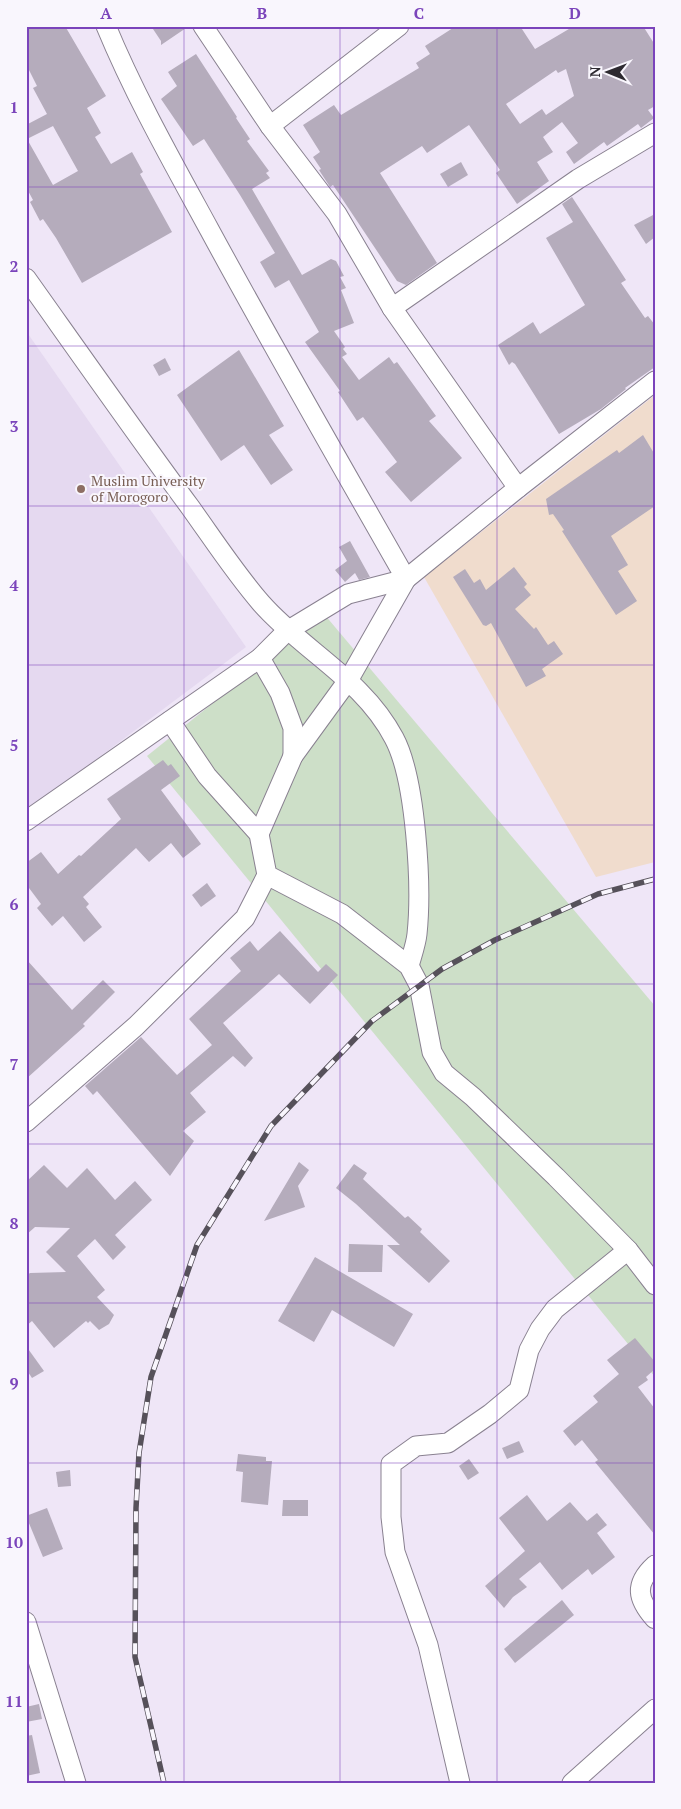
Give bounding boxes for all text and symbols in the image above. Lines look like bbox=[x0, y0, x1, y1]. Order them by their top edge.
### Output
text: A bbox=[100, 2, 112, 24]
text: B bbox=[257, 2, 267, 24]
text: C bbox=[414, 2, 424, 24]
text: D bbox=[569, 2, 581, 24]
north arrow bbox=[584, 48, 634, 98]
text: N bbox=[585, 66, 604, 77]
text: 1 bbox=[9, 96, 19, 118]
text: 2 bbox=[9, 255, 19, 277]
text: 3 bbox=[9, 415, 19, 437]
place label: Muslim University of Morogoro bbox=[91, 471, 206, 506]
marker: Muslim University of Morogoro bbox=[75, 483, 87, 495]
text: 4 bbox=[9, 574, 19, 596]
text: 5 bbox=[9, 734, 19, 756]
text: 6 bbox=[9, 893, 19, 915]
text: 7 bbox=[9, 1053, 19, 1075]
text: 8 bbox=[9, 1212, 19, 1234]
text: 9 bbox=[9, 1372, 19, 1394]
text: 10 bbox=[5, 1531, 23, 1553]
text: 11 bbox=[5, 1690, 23, 1712]

